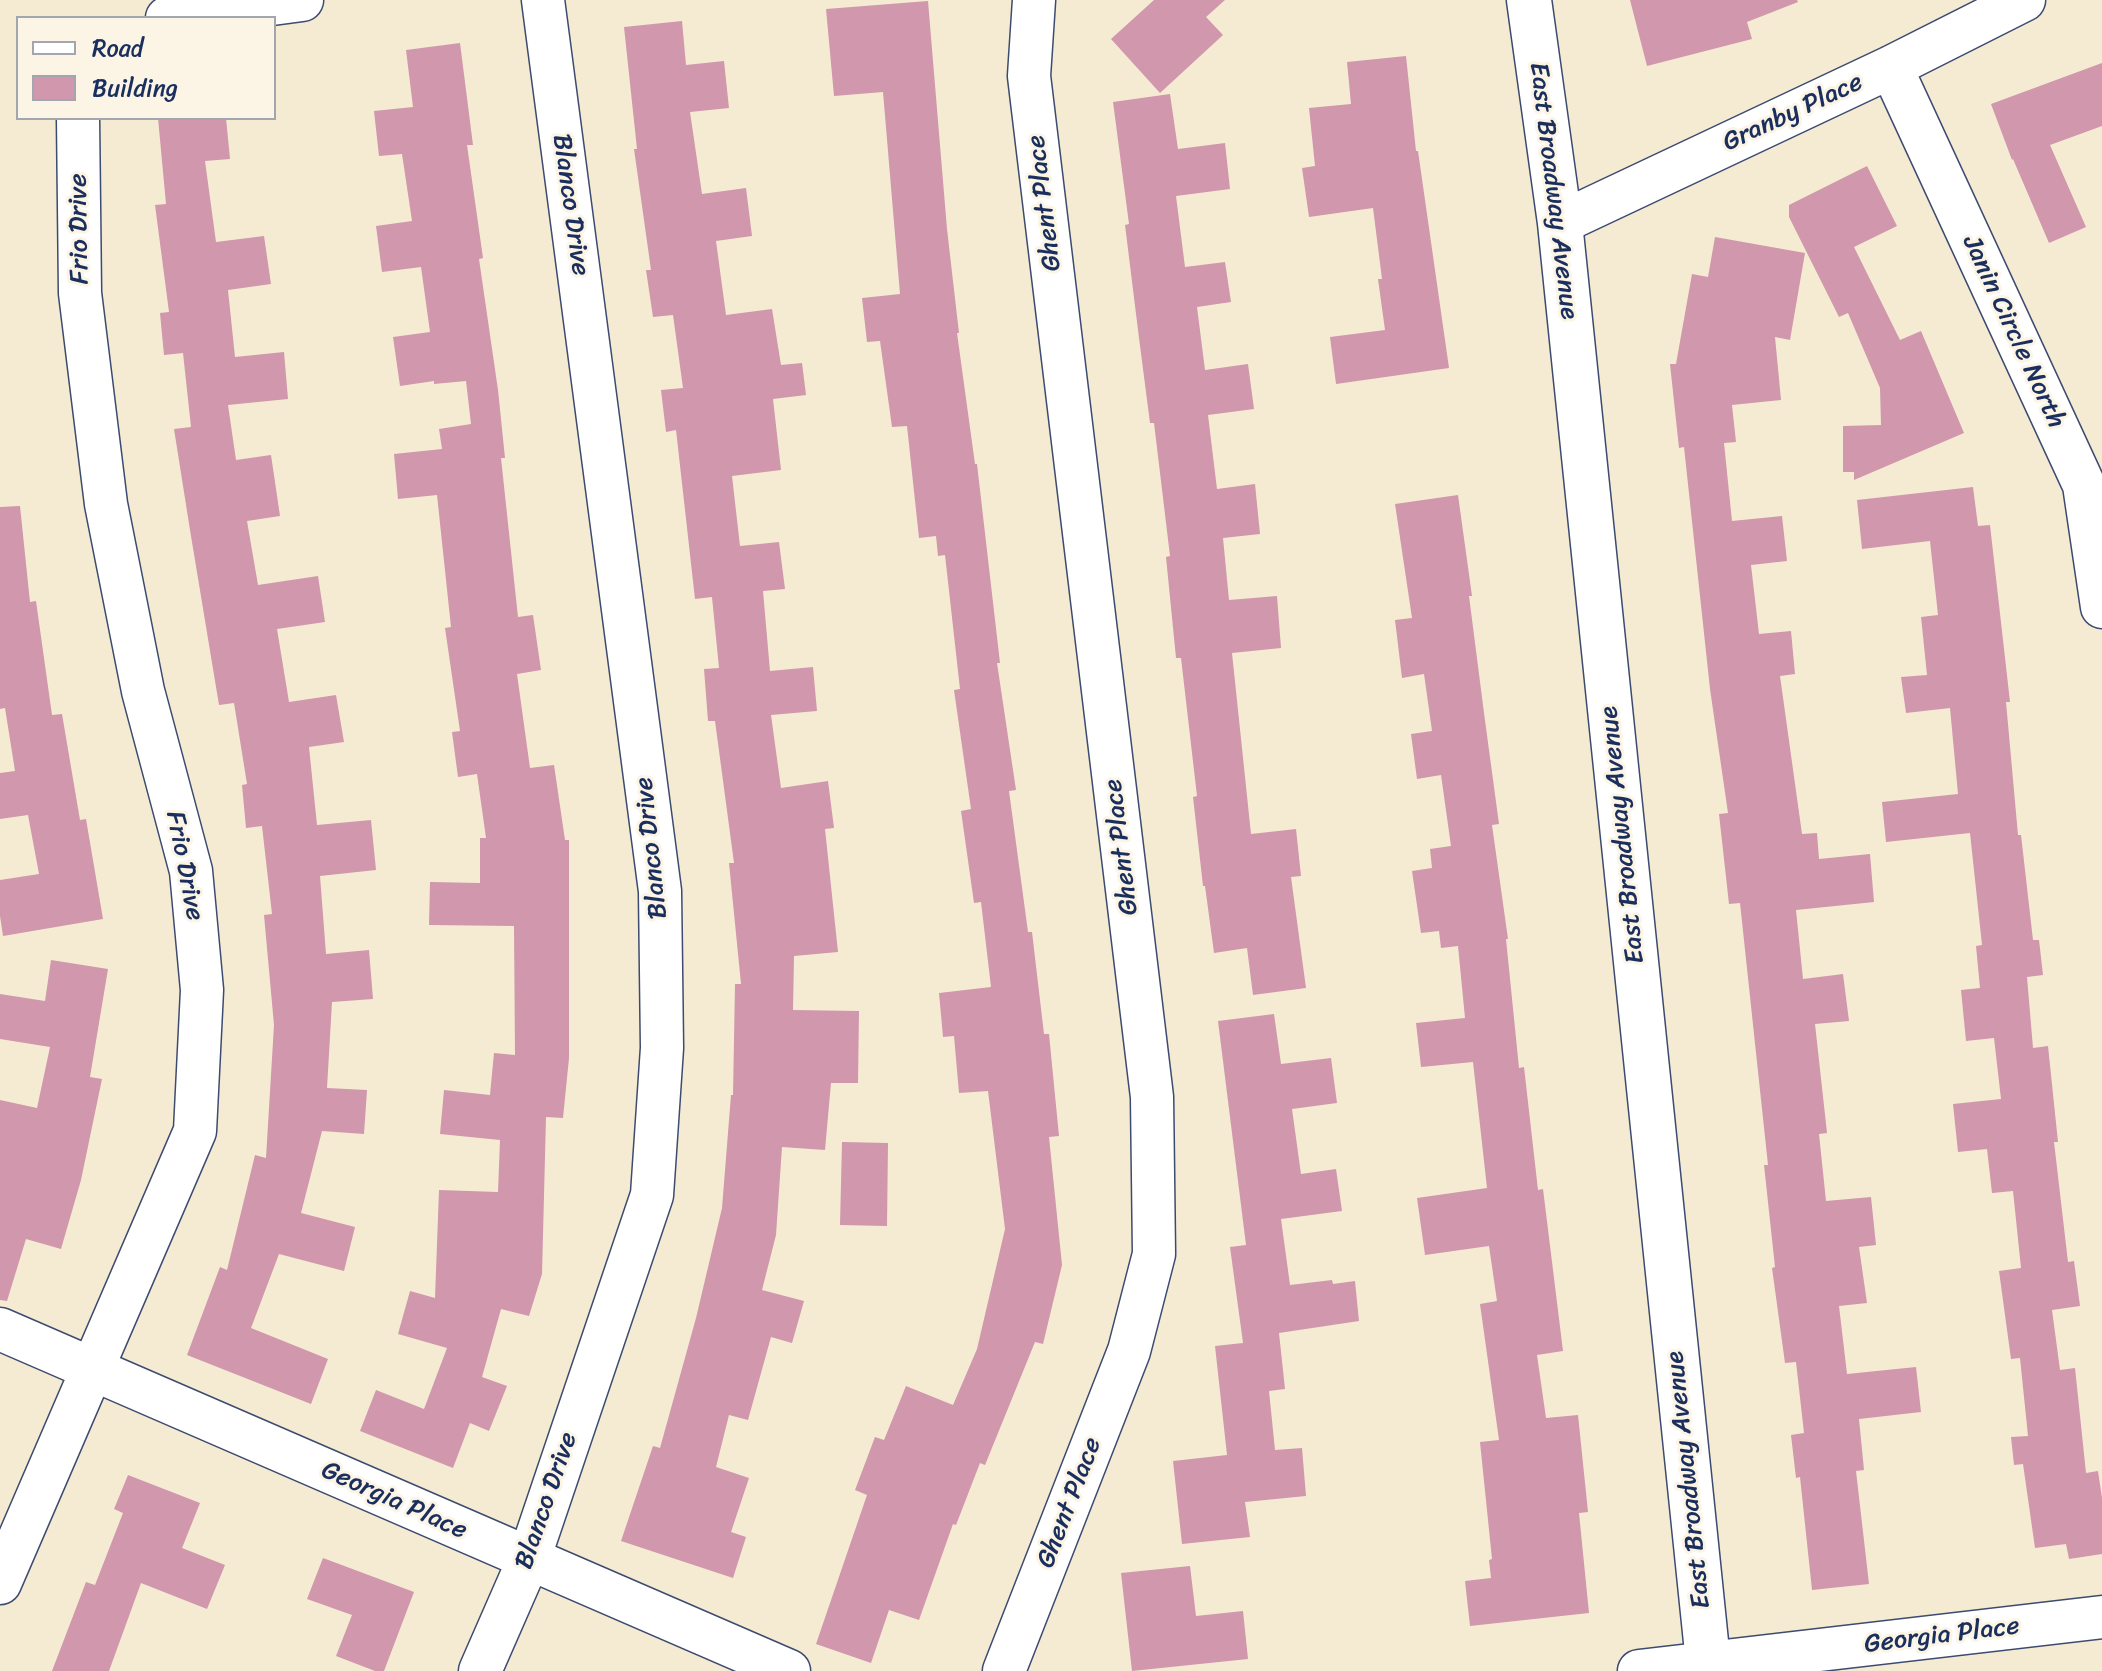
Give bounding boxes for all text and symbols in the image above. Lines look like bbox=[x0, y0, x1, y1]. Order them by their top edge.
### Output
legend bbox=[16, 16, 276, 120]
text: Road bbox=[92, 27, 143, 69]
street label: East Broadway Avenue bbox=[1522, 61, 1584, 321]
text: Building bbox=[92, 67, 178, 109]
street label: Granby Place bbox=[1718, 67, 1868, 159]
street label: Blanco Drive bbox=[545, 132, 595, 278]
street label: Ghent Place bbox=[1021, 133, 1069, 273]
street label: Frio Drive bbox=[63, 173, 97, 285]
street label: Janin Circle North bbox=[1955, 231, 2071, 433]
street label: East Broadway Avenue bbox=[1594, 705, 1652, 965]
street label: Blanco Drive bbox=[629, 775, 675, 921]
street label: Ghent Place bbox=[1098, 777, 1146, 917]
street label: Frio Drive bbox=[158, 809, 210, 923]
street label: East Broadway Avenue bbox=[1660, 1350, 1718, 1610]
street label: Blanco Drive bbox=[509, 1428, 585, 1574]
street label: Ghent Place bbox=[1031, 1433, 1109, 1573]
street label: Georgia Place bbox=[316, 1455, 472, 1547]
street label: Georgia Place bbox=[1863, 1611, 2021, 1661]

